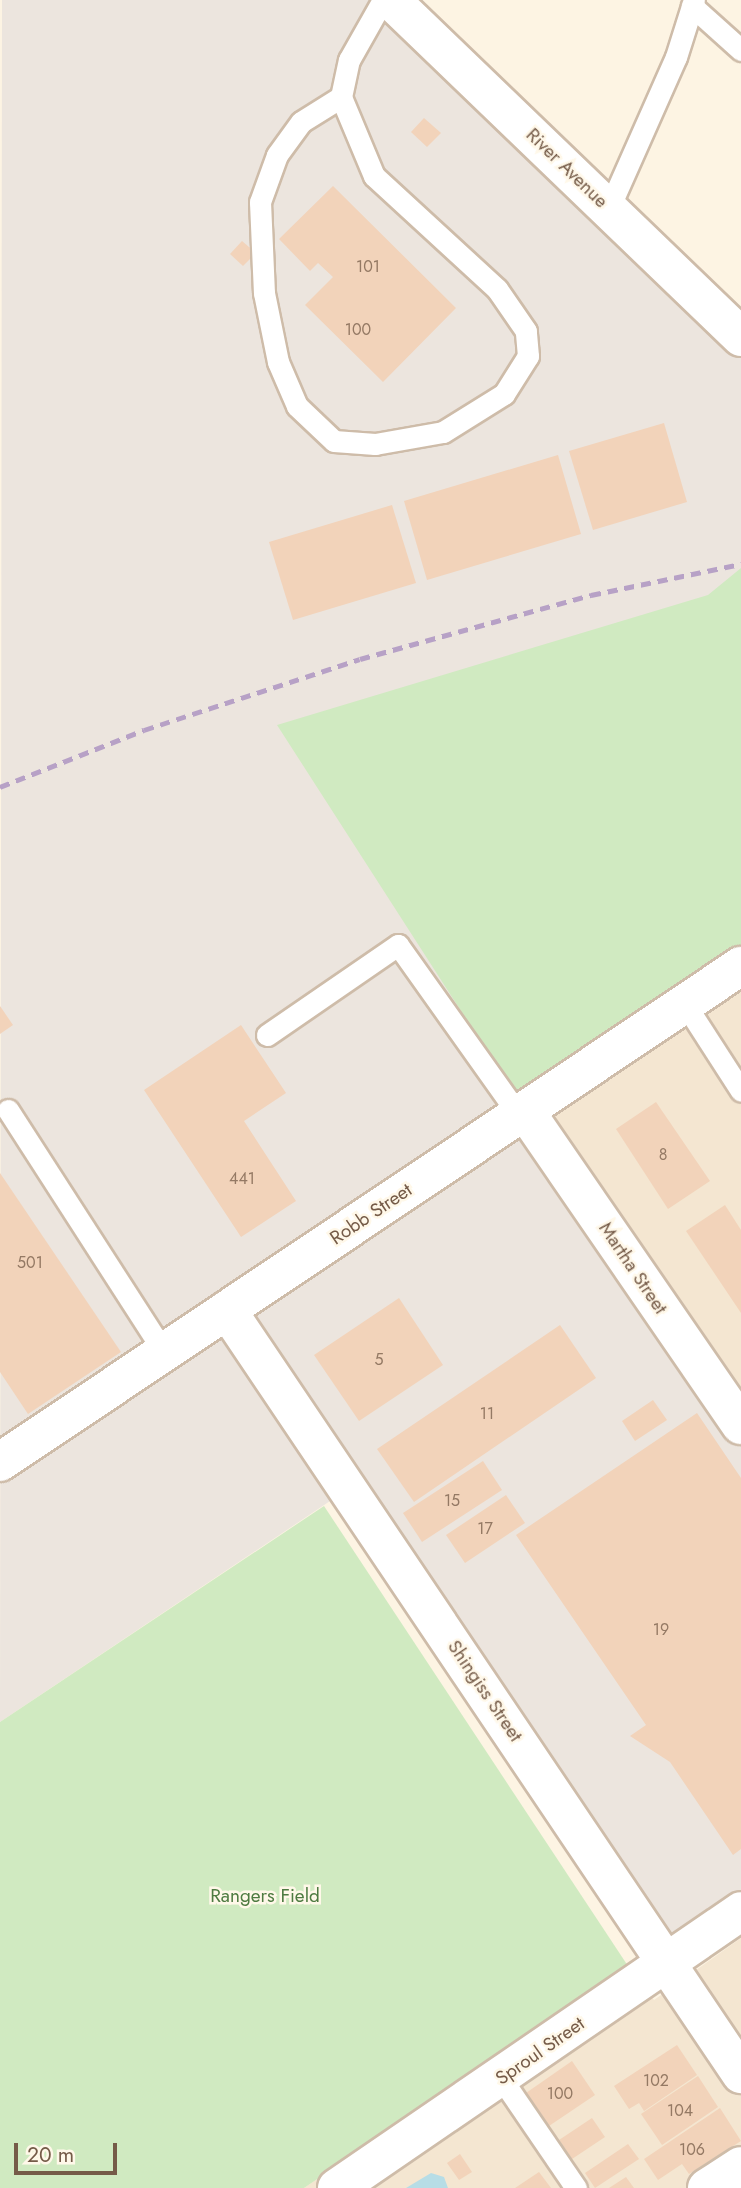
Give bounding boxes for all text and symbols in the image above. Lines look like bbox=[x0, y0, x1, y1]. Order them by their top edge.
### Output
street label: River Avenue bbox=[521, 123, 613, 213]
house number: 101 bbox=[356, 257, 380, 277]
house number: 100 bbox=[345, 320, 371, 340]
house number: 8 bbox=[659, 1145, 667, 1165]
house number: 441 bbox=[229, 1169, 255, 1189]
street label: Robb Street bbox=[326, 1178, 416, 1250]
street label: Martha Street bbox=[594, 1218, 672, 1318]
house number: 501 bbox=[17, 1253, 43, 1273]
house number: 5 bbox=[374, 1350, 384, 1370]
house number: 11 bbox=[480, 1404, 494, 1424]
house number: 15 bbox=[444, 1491, 460, 1511]
house number: 17 bbox=[477, 1519, 493, 1539]
house number: 19 bbox=[653, 1620, 669, 1640]
street label: Shingiss Street bbox=[443, 1636, 527, 1746]
park label: Rangers Field bbox=[210, 1885, 320, 1907]
street label: Sproul Street bbox=[491, 2012, 589, 2090]
house number: 102 bbox=[643, 2071, 669, 2091]
house number: 100 bbox=[547, 2084, 573, 2104]
house number: 104 bbox=[667, 2101, 693, 2121]
scale bar bbox=[18, 2128, 121, 2172]
text: 20 m bbox=[27, 2140, 74, 2170]
house number: 106 bbox=[679, 2140, 705, 2160]

